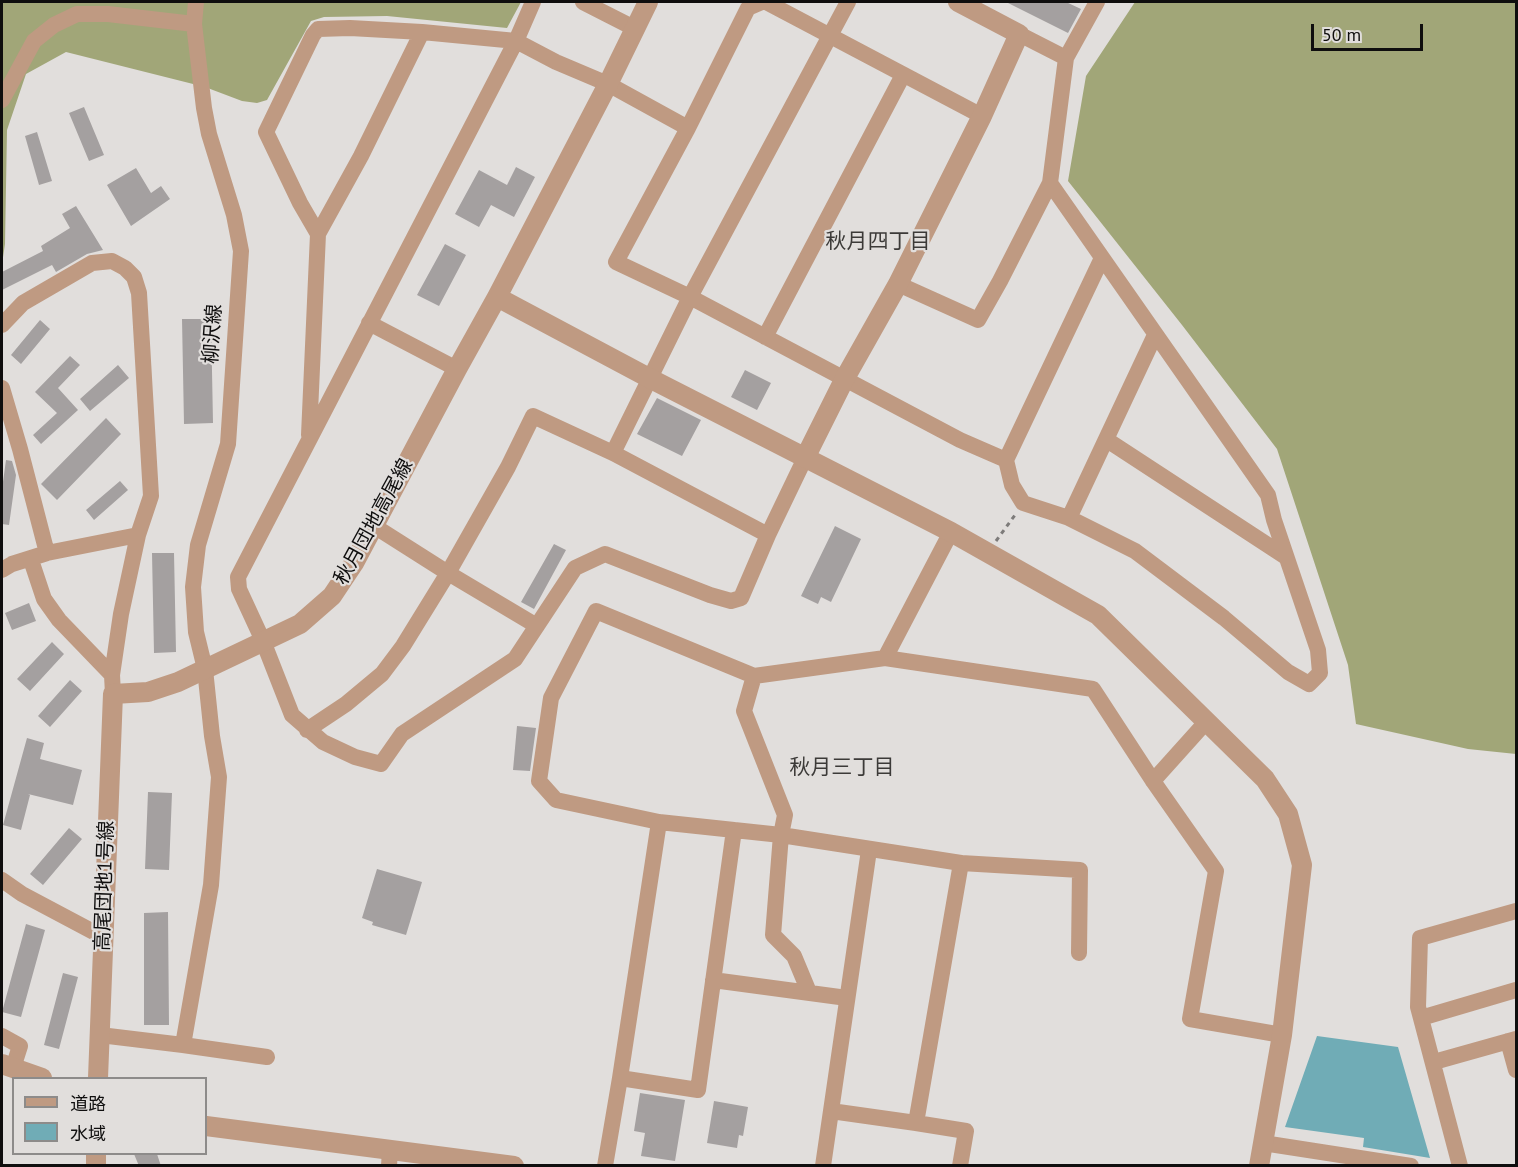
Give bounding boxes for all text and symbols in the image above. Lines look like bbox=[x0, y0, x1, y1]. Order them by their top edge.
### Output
scale bar bbox=[1314, 12, 1426, 50]
text: 50 m bbox=[1322, 23, 1361, 46]
district label: 秋月四丁目 bbox=[826, 229, 930, 255]
street label: 柳沢線 bbox=[199, 303, 227, 365]
street label: 秋月団地高尾線 bbox=[330, 455, 418, 589]
district label: 秋月三丁目 bbox=[790, 755, 894, 781]
street label: 高尾団地1号線 bbox=[91, 820, 119, 952]
legend bbox=[12, 1077, 207, 1155]
text: 道路 bbox=[70, 1092, 106, 1115]
text: 水域 bbox=[70, 1122, 106, 1145]

